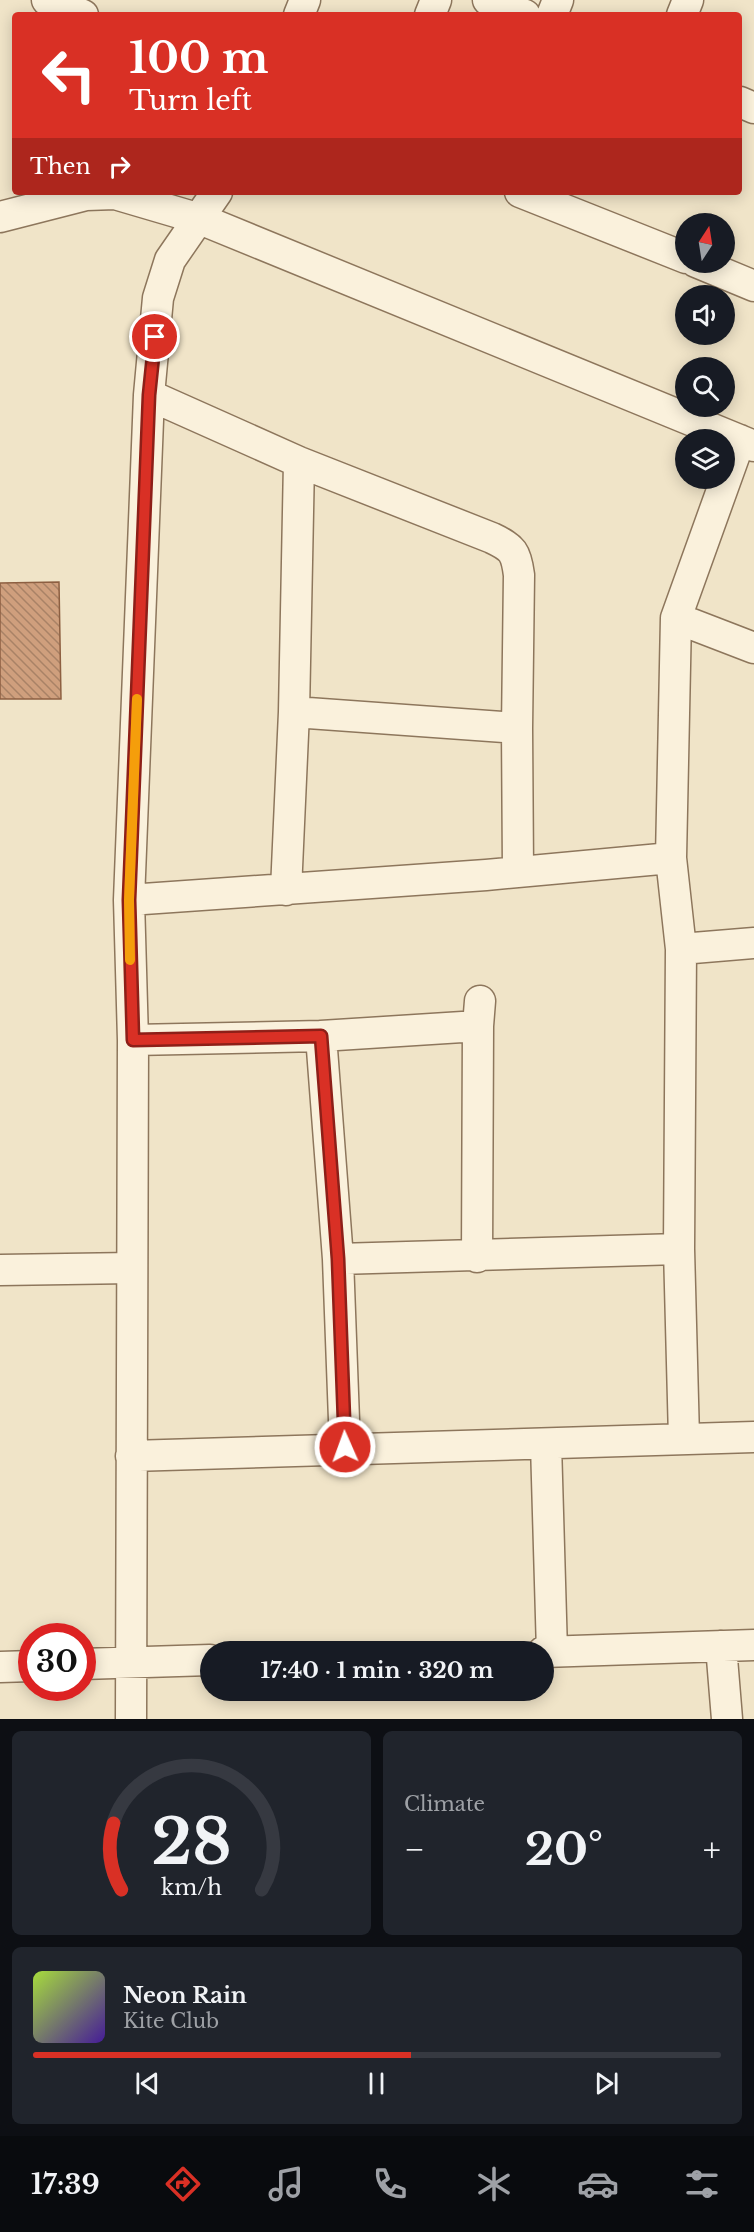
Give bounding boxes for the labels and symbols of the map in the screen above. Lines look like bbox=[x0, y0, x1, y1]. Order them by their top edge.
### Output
north arrow bbox=[675, 213, 735, 273]
pin bbox=[129, 311, 180, 362]
position arrow bbox=[313, 1415, 377, 1479]
speed limit sign: 30 bbox=[18, 1623, 96, 1701]

